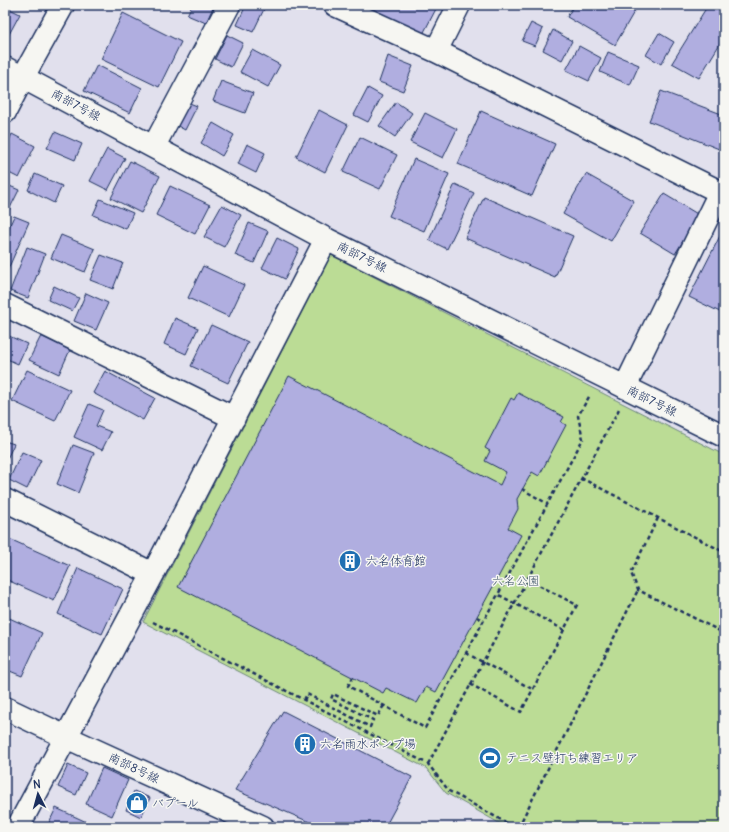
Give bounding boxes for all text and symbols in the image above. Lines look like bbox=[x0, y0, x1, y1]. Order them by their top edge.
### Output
street label: 南部7号線 bbox=[49, 85, 104, 124]
street label: 南部7号線 bbox=[335, 238, 390, 275]
street label: 南部7号線 bbox=[625, 382, 680, 419]
building icon: 六名体育館 bbox=[337, 548, 363, 574]
place label: 六名体育館 bbox=[366, 553, 426, 568]
park label: 六名公園 bbox=[492, 573, 540, 588]
building icon: 六名雨水ポンプ場 bbox=[292, 731, 318, 757]
place label: 六名雨水ポンプ場 bbox=[320, 736, 416, 751]
sports icon: テニス壁打ち練習エリア bbox=[477, 745, 503, 771]
street label: 南部8号線 bbox=[106, 749, 162, 786]
place label: テニス壁打ち練習エリア bbox=[506, 750, 638, 765]
north arrow bbox=[18, 774, 58, 814]
text: N bbox=[32, 777, 41, 791]
shop icon: バプール bbox=[124, 790, 150, 816]
place label: バプール bbox=[152, 795, 199, 810]

